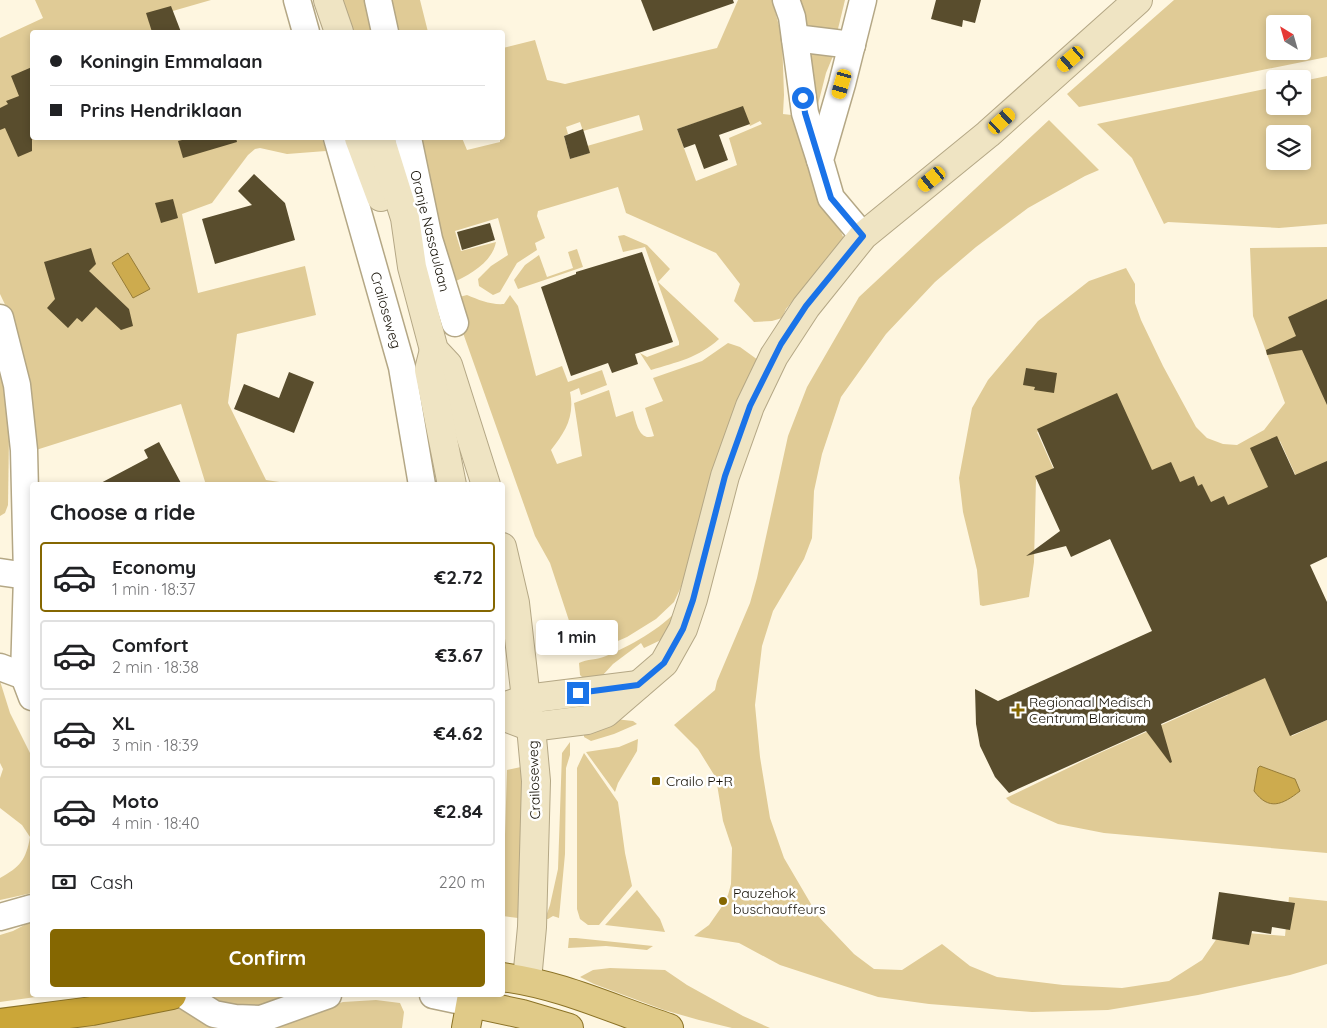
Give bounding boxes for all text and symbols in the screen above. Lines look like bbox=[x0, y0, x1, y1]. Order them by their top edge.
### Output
north arrow bbox=[1266, 15, 1311, 60]
map controls bbox=[1266, 15, 1311, 170]
car bbox=[1054, 43, 1087, 75]
text: Koningin Emmalaan bbox=[80, 49, 263, 73]
car bbox=[830, 68, 853, 100]
button: locate bbox=[1266, 70, 1311, 115]
route start bbox=[792, 87, 814, 109]
text: Prins Hendriklaan bbox=[80, 98, 242, 122]
car bbox=[985, 105, 1018, 137]
button: layers bbox=[1266, 125, 1311, 170]
car bbox=[915, 164, 948, 194]
street label: Oranje Nassaulaan bbox=[406, 168, 454, 294]
street label: Crailoseweg bbox=[366, 270, 406, 350]
text: Choose a ride bbox=[50, 498, 195, 526]
icon: car bbox=[52, 555, 97, 600]
text: Economy bbox=[112, 555, 196, 579]
text: €2.72 bbox=[434, 565, 483, 589]
text: 1 min · 18:37 bbox=[112, 579, 196, 599]
callout: 1 min bbox=[537, 620, 619, 656]
text: 1 min bbox=[558, 627, 596, 647]
icon: car bbox=[52, 633, 97, 678]
text: Comfort bbox=[112, 633, 189, 657]
text: €3.67 bbox=[435, 643, 483, 667]
text: 2 min · 18:38 bbox=[112, 657, 199, 677]
route end bbox=[567, 682, 589, 704]
place label: Regionaal Medisch Centrum Blaricum bbox=[1029, 693, 1151, 727]
marker: Regionaal Medisch Centrum Blaricum bbox=[1011, 703, 1025, 717]
icon: car bbox=[52, 711, 97, 756]
text: XL bbox=[112, 711, 135, 735]
text: €4.62 bbox=[434, 721, 483, 745]
text: 3 min · 18:39 bbox=[112, 735, 199, 755]
street label: Crailoseweg bbox=[524, 740, 544, 820]
place label: Crailo P+R bbox=[666, 772, 733, 790]
marker: Crailo P+R bbox=[650, 775, 662, 787]
icon: car bbox=[52, 789, 97, 834]
text: Moto bbox=[112, 789, 159, 813]
text: €2.84 bbox=[434, 799, 483, 823]
text: 4 min · 18:40 bbox=[112, 813, 199, 833]
icon: cash bbox=[50, 868, 78, 896]
text: Cash bbox=[90, 870, 134, 894]
text: 220 m bbox=[439, 872, 485, 892]
place label: Pauzehok buschauffeurs bbox=[733, 884, 825, 918]
marker: Pauzehok buschauffeurs bbox=[717, 895, 729, 907]
button: Confirm bbox=[50, 929, 485, 987]

